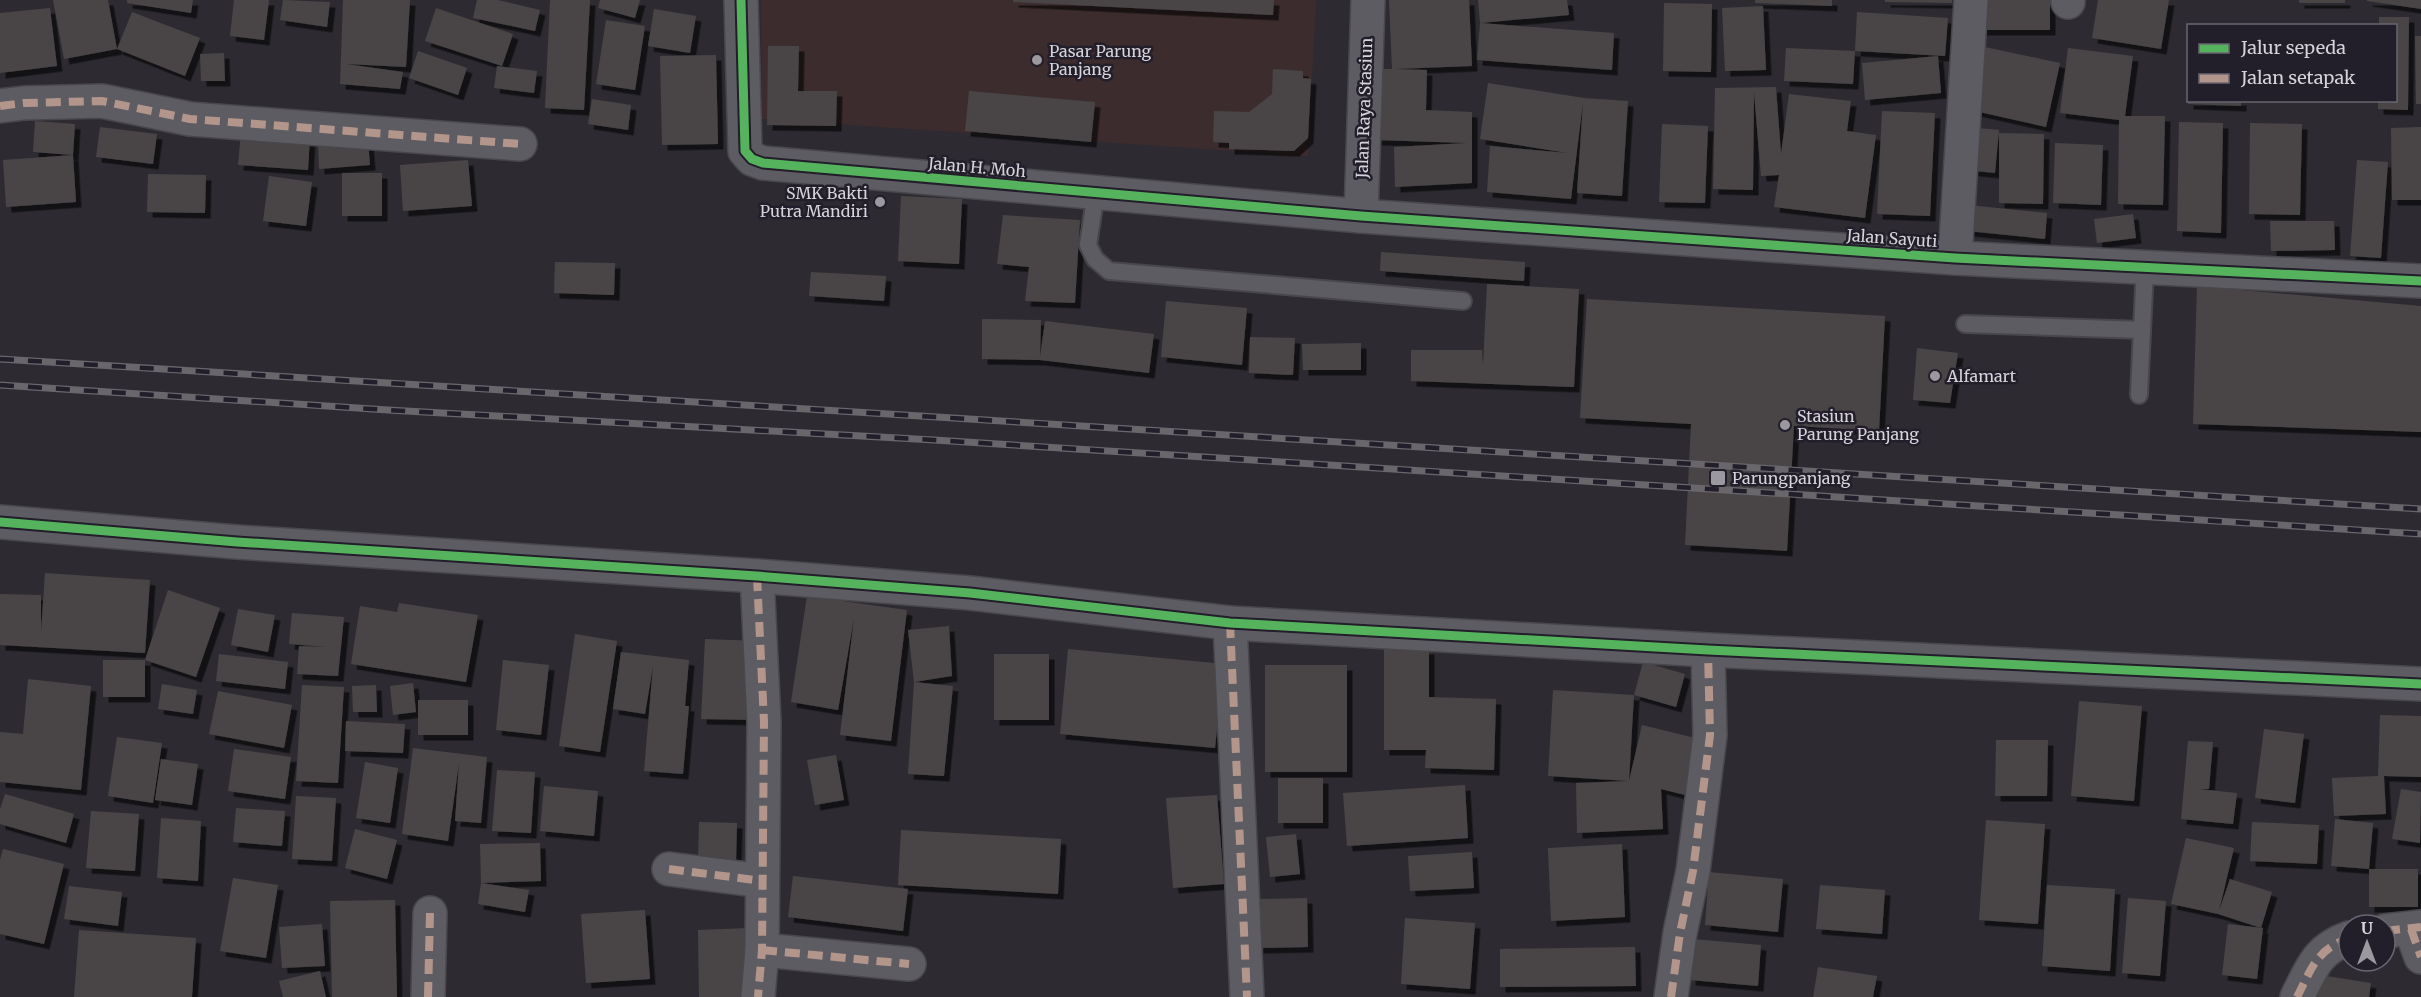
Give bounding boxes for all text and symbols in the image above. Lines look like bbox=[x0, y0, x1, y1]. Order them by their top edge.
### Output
legend bbox=[2187, 24, 2397, 102]
text: Jalur sepeda bbox=[2240, 36, 2346, 59]
street label: Jalan Raya Stasiun bbox=[1352, 37, 1376, 180]
place label: Pasar Parung Panjang bbox=[1049, 41, 1152, 79]
marker: Pasar Parung Panjang bbox=[1030, 53, 1044, 67]
text: Jalan setapak bbox=[2240, 66, 2356, 89]
street label: Jalan H. Moh bbox=[926, 153, 1027, 181]
place label: SMK Bakti Putra Mandiri bbox=[760, 183, 868, 221]
marker: SMK Bakti Putra Mandiri bbox=[873, 195, 887, 209]
street label: Jalan Sayuti bbox=[1845, 225, 1938, 251]
place label: Alfamart bbox=[1946, 366, 2017, 386]
marker: Alfamart bbox=[1928, 369, 1942, 383]
place label: Stasiun Parung Panjang bbox=[1797, 406, 1919, 444]
marker: Stasiun Parung Panjang bbox=[1778, 418, 1792, 432]
place label: Parungpanjang bbox=[1732, 468, 1851, 488]
marker: Parungpanjang bbox=[1709, 469, 1727, 487]
north arrow bbox=[2337, 913, 2397, 973]
text: U bbox=[2361, 918, 2373, 938]

